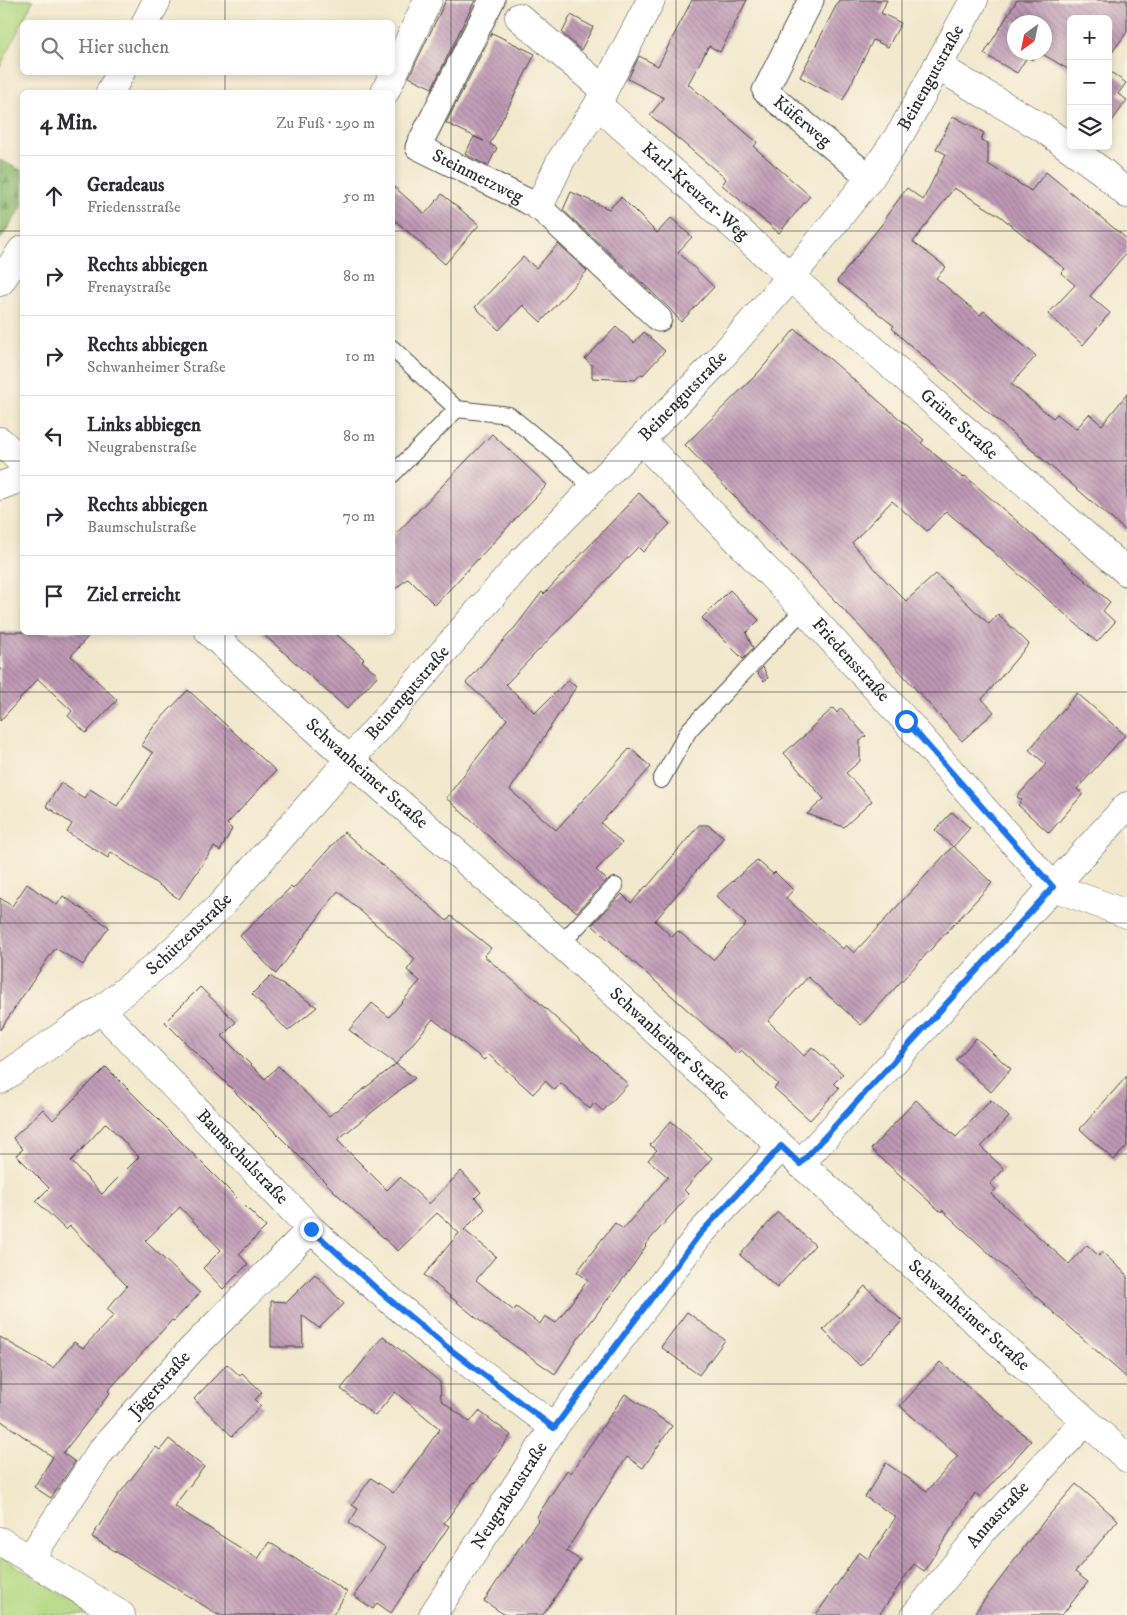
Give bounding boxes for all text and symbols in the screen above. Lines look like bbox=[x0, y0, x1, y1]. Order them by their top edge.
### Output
north arrow bbox=[1007, 15, 1052, 60]
map controls bbox=[1067, 15, 1112, 150]
button: + bbox=[1067, 15, 1112, 60]
search box bbox=[20, 20, 395, 75]
street label: Beinengutstraße bbox=[893, 21, 969, 135]
icon: search bbox=[38, 34, 66, 62]
text: Hier suchen bbox=[78, 36, 169, 59]
button: − bbox=[1067, 60, 1112, 105]
street label: Küferweg bbox=[768, 91, 836, 152]
button: layers bbox=[1067, 105, 1112, 150]
text: 4 Min. bbox=[40, 110, 97, 136]
text: Zu Fuß · 290 m bbox=[276, 113, 375, 133]
street label: Karl-Kreuzer-Weg bbox=[637, 138, 753, 245]
street label: Steinmetzweg bbox=[428, 145, 527, 208]
text: Geradeaus bbox=[87, 174, 164, 197]
icon: ahead bbox=[40, 182, 68, 210]
text: 50 m bbox=[343, 186, 375, 206]
text: Friedensstraße bbox=[87, 197, 181, 217]
text: Rechts abbiegen bbox=[87, 254, 208, 277]
icon: right bbox=[40, 262, 68, 290]
text: 80 m bbox=[343, 266, 375, 286]
text: Frenaystraße bbox=[87, 277, 171, 297]
text: Rechts abbiegen bbox=[87, 334, 208, 357]
icon: right bbox=[40, 342, 68, 370]
text: 10 m bbox=[345, 346, 375, 366]
street label: Beinengutstraße bbox=[634, 347, 732, 446]
text: Schwanheimer Straße bbox=[87, 357, 226, 377]
street label: Grüne Straße bbox=[915, 384, 1002, 465]
text: Links abbiegen bbox=[87, 414, 201, 437]
icon: left bbox=[40, 422, 68, 450]
text: 80 m bbox=[343, 426, 375, 446]
text: Neugrabenstraße bbox=[87, 437, 197, 457]
text: Rechts abbiegen bbox=[87, 494, 208, 517]
icon: right bbox=[40, 502, 68, 530]
text: 70 m bbox=[343, 506, 375, 526]
text: Baumschulstraße bbox=[87, 517, 196, 537]
icon: arrive bbox=[40, 582, 68, 610]
text: Ziel erreicht bbox=[87, 584, 181, 607]
street label: Friedensstraße bbox=[807, 614, 894, 706]
street label: Beinengutstraße bbox=[361, 641, 455, 745]
route start bbox=[895, 710, 918, 733]
street label: Schwanheimer Straße bbox=[301, 714, 432, 834]
street label: Schützenstraße bbox=[142, 889, 237, 980]
street label: Schwanheimer Straße bbox=[605, 983, 735, 1105]
street label: Baumschulstraße bbox=[192, 1105, 293, 1209]
route end bbox=[300, 1218, 323, 1241]
street label: Schwanheimer Straße bbox=[903, 1255, 1034, 1376]
street label: Jägerstraße bbox=[123, 1347, 195, 1424]
street label: Neugrabenstraße bbox=[467, 1438, 553, 1553]
street label: Annastraße bbox=[962, 1477, 1034, 1553]

